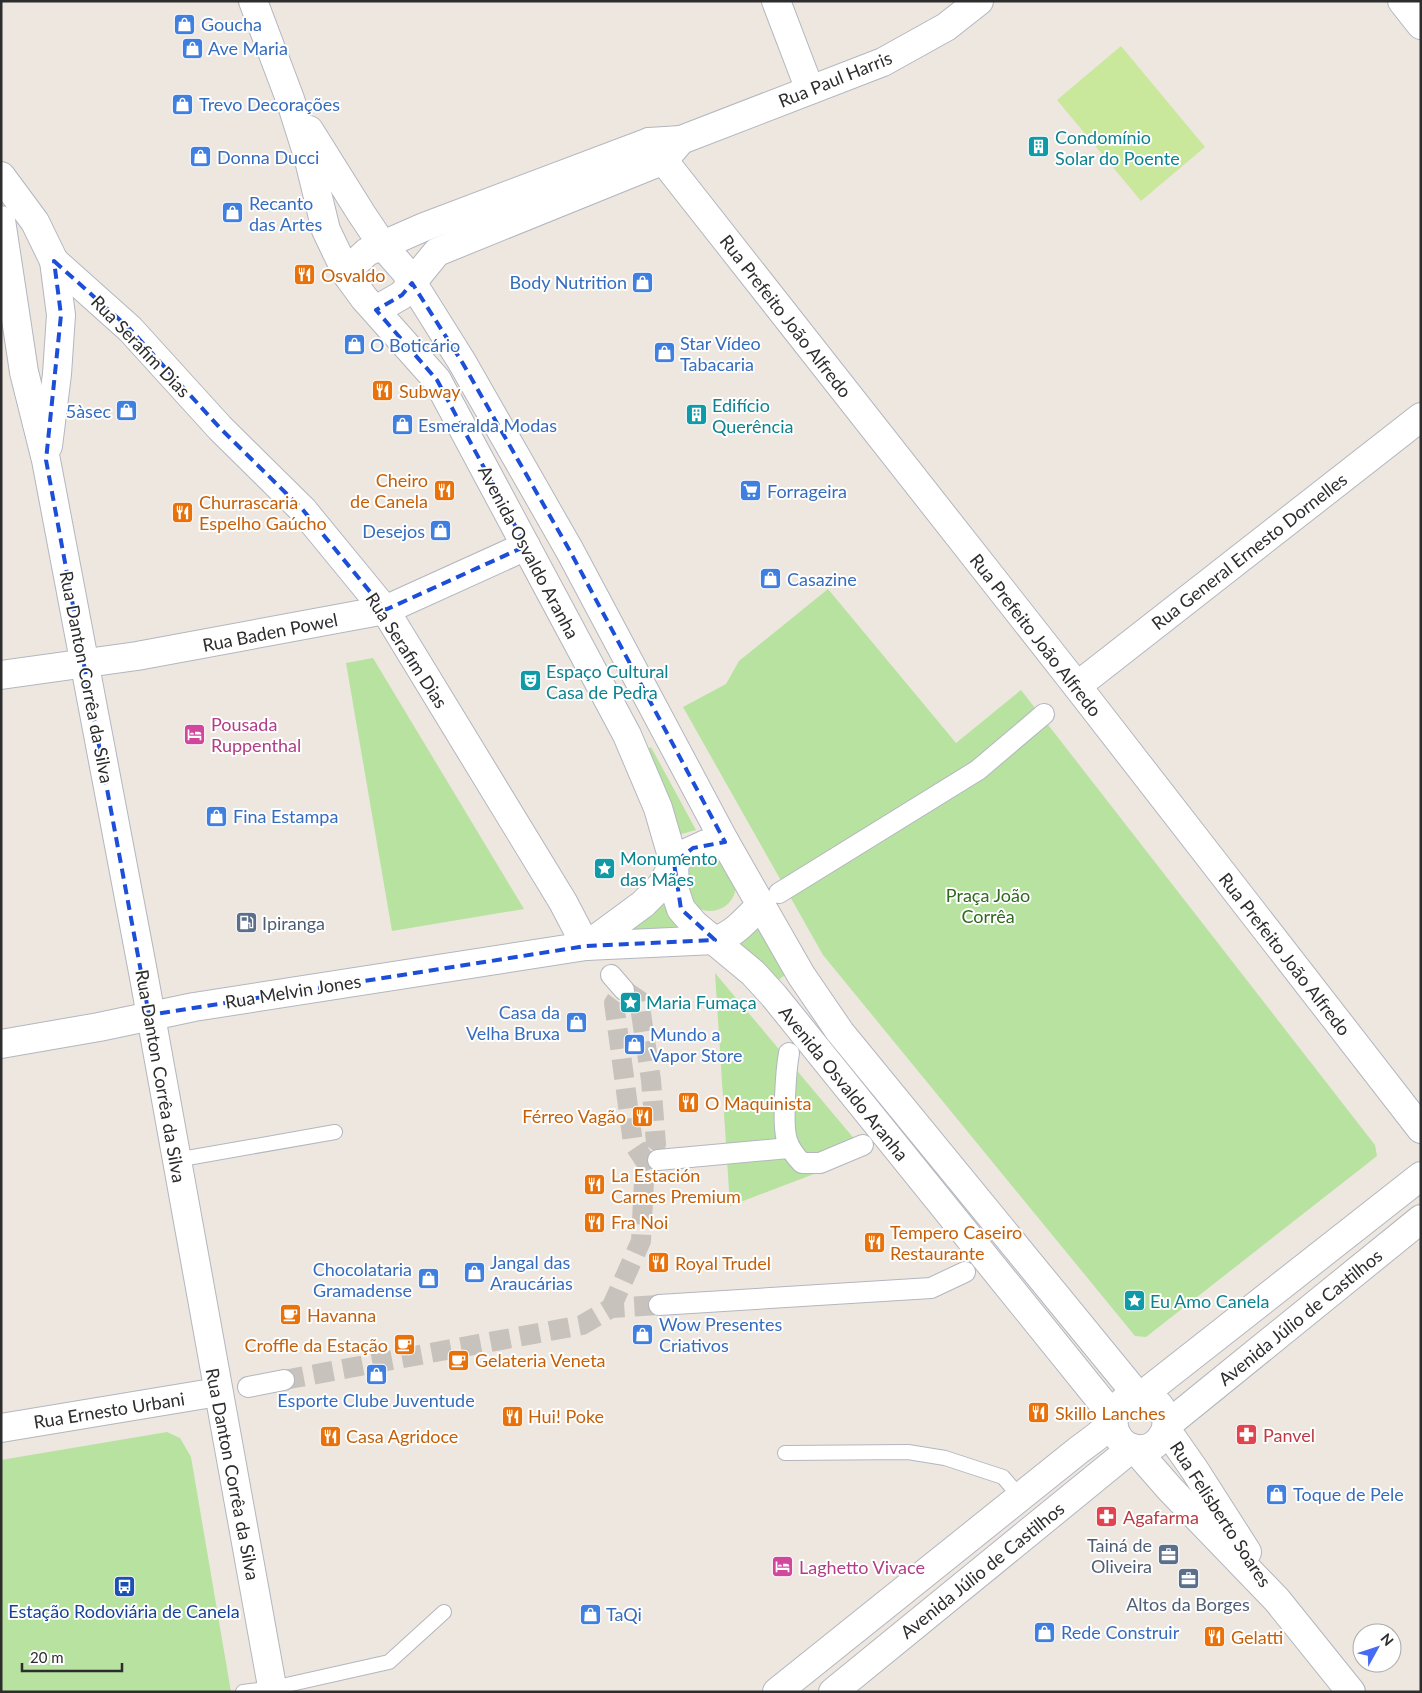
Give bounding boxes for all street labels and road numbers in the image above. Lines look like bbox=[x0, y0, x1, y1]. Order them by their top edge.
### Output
street label: Rua Paul Harris bbox=[775, 46, 895, 112]
street label: Rua Prefeito João Alfredo bbox=[716, 230, 856, 402]
street label: Rua Serafim Dias bbox=[87, 290, 195, 402]
street label: Avenida Osvaldo Aranha bbox=[474, 462, 584, 642]
street label: Rua General Ernesto Dornelles bbox=[1147, 468, 1351, 634]
street label: Rua Prefeito João Alfredo bbox=[966, 549, 1106, 721]
street label: Rua Danton Corrêa da Silva bbox=[56, 569, 118, 785]
street label: Rua Serafim Dias bbox=[361, 588, 453, 712]
street label: Rua Baden Powel bbox=[200, 608, 340, 656]
street label: Rua Prefeito João Alfredo bbox=[1215, 868, 1355, 1040]
street label: Rua Danton Corrêa da Silva bbox=[131, 968, 191, 1184]
street label: Rua Melvin Jones bbox=[223, 969, 363, 1013]
street label: Avenida Osvaldo Aranha bbox=[775, 1001, 913, 1165]
street label: Avenida Júlio de Castilhos bbox=[1214, 1244, 1387, 1390]
street label: Rua Danton Corrêa da Silva bbox=[202, 1366, 264, 1582]
street label: Rua Ernesto Urbani bbox=[32, 1387, 186, 1433]
street label: Rua Felisberto Soares bbox=[1166, 1437, 1276, 1591]
street label: Avenida Júlio de Castilhos bbox=[896, 1497, 1069, 1643]

